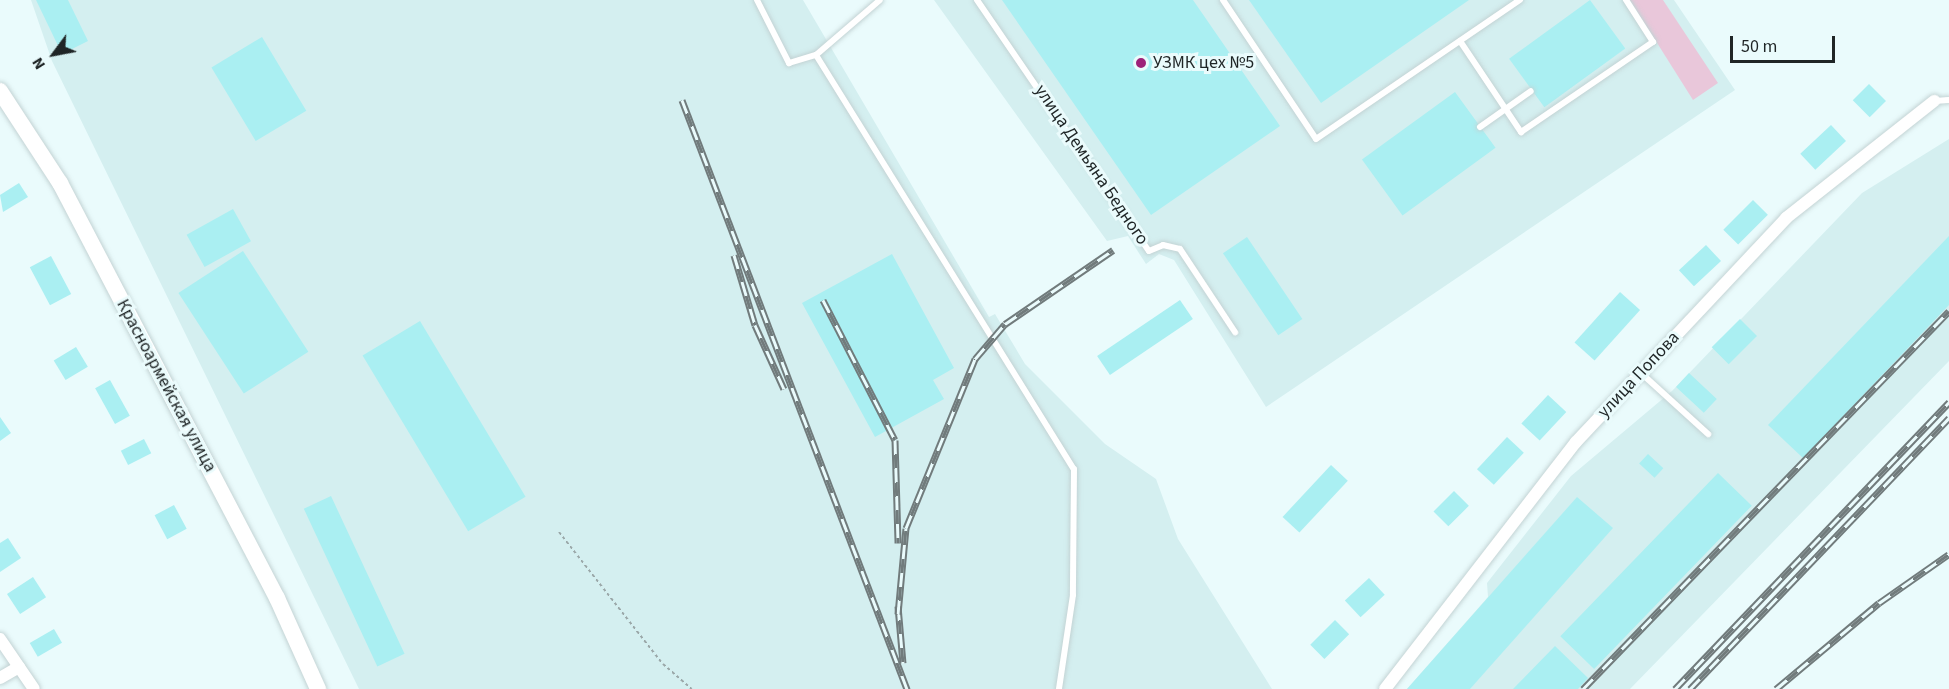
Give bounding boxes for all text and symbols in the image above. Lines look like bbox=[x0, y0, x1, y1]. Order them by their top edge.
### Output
north arrow bbox=[24, 24, 84, 84]
scale bar bbox=[1733, 24, 1838, 62]
text: 50 m bbox=[1741, 34, 1777, 59]
place label: УЗМК цех №5 bbox=[1153, 52, 1254, 74]
text: N bbox=[27, 53, 51, 74]
marker: УЗМК цех №5 bbox=[1134, 56, 1148, 70]
street label: улица Демьяна Бедного bbox=[1029, 81, 1153, 249]
street label: Красноармейская улица bbox=[111, 296, 221, 476]
street label: улица Попова bbox=[1594, 327, 1684, 423]

